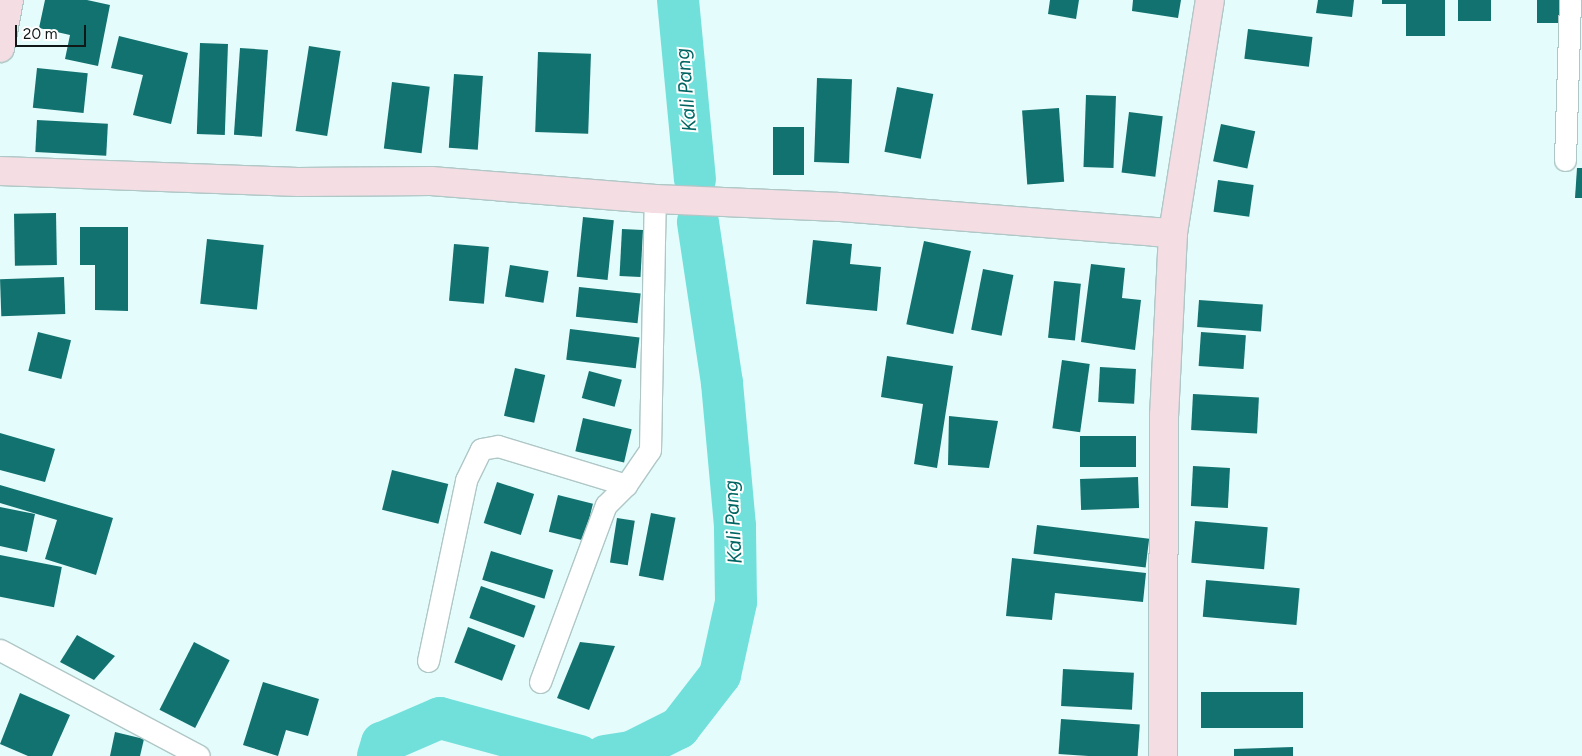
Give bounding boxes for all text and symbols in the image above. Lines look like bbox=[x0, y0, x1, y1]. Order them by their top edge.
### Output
scale bar bbox=[18, 15, 89, 47]
text: 20 m bbox=[23, 25, 57, 43]
water label: Kali Pang bbox=[670, 47, 702, 133]
water label: Kali Pang bbox=[719, 480, 747, 564]

